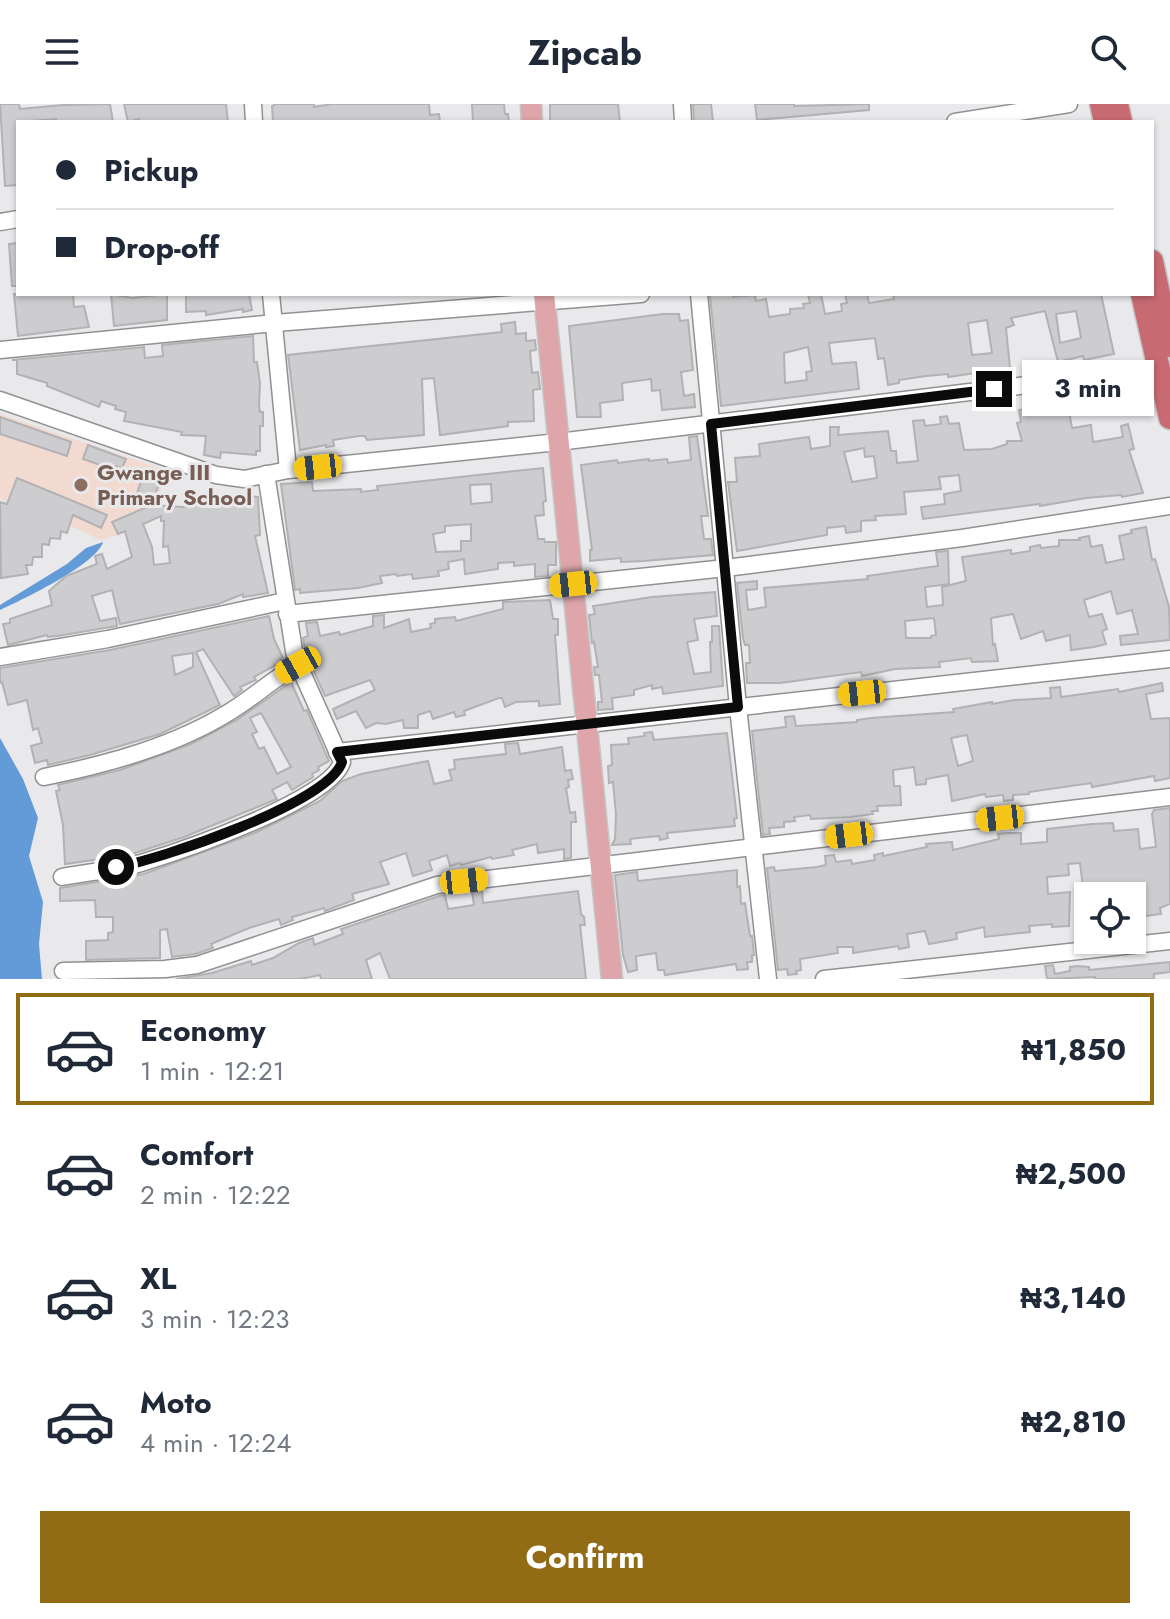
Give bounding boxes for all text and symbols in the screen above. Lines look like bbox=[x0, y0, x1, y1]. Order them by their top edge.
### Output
text: Zipcab bbox=[528, 26, 642, 78]
icon: menu bbox=[40, 30, 84, 74]
icon: search bbox=[1086, 30, 1130, 74]
text: Pickup bbox=[104, 149, 199, 192]
text: Drop-off bbox=[104, 226, 219, 269]
callout: 3 min bbox=[1022, 361, 1154, 417]
text: 3 min bbox=[1054, 369, 1122, 407]
route end bbox=[976, 371, 1012, 407]
car bbox=[293, 453, 343, 481]
place label: Gwange III Primary School bbox=[97, 456, 252, 513]
marker: Gwange III Primary School bbox=[72, 476, 90, 494]
car bbox=[548, 570, 598, 598]
car bbox=[271, 643, 325, 687]
car bbox=[837, 679, 887, 707]
car bbox=[975, 804, 1025, 832]
car bbox=[824, 820, 874, 850]
route start bbox=[98, 849, 134, 885]
car bbox=[439, 867, 489, 895]
map controls bbox=[1074, 882, 1146, 954]
button: locate bbox=[1074, 882, 1146, 954]
text: Economy bbox=[140, 1009, 266, 1052]
icon: car bbox=[44, 1013, 116, 1085]
text: ₦1,850 bbox=[1021, 1028, 1126, 1071]
text: 1 min · 12:21 bbox=[140, 1052, 284, 1090]
text: Comfort bbox=[140, 1133, 253, 1176]
icon: car bbox=[44, 1137, 116, 1209]
text: ₦2,500 bbox=[1016, 1152, 1126, 1195]
text: 2 min · 12:22 bbox=[140, 1176, 291, 1214]
text: XL bbox=[140, 1257, 176, 1300]
icon: car bbox=[44, 1261, 116, 1333]
text: ₦3,140 bbox=[1020, 1276, 1126, 1319]
text: 3 min · 12:23 bbox=[140, 1300, 289, 1338]
text: Moto bbox=[140, 1381, 212, 1424]
icon: car bbox=[44, 1385, 116, 1457]
text: ₦2,810 bbox=[1021, 1400, 1126, 1443]
text: 4 min · 12:24 bbox=[140, 1424, 291, 1462]
button: Confirm bbox=[40, 1511, 1130, 1603]

